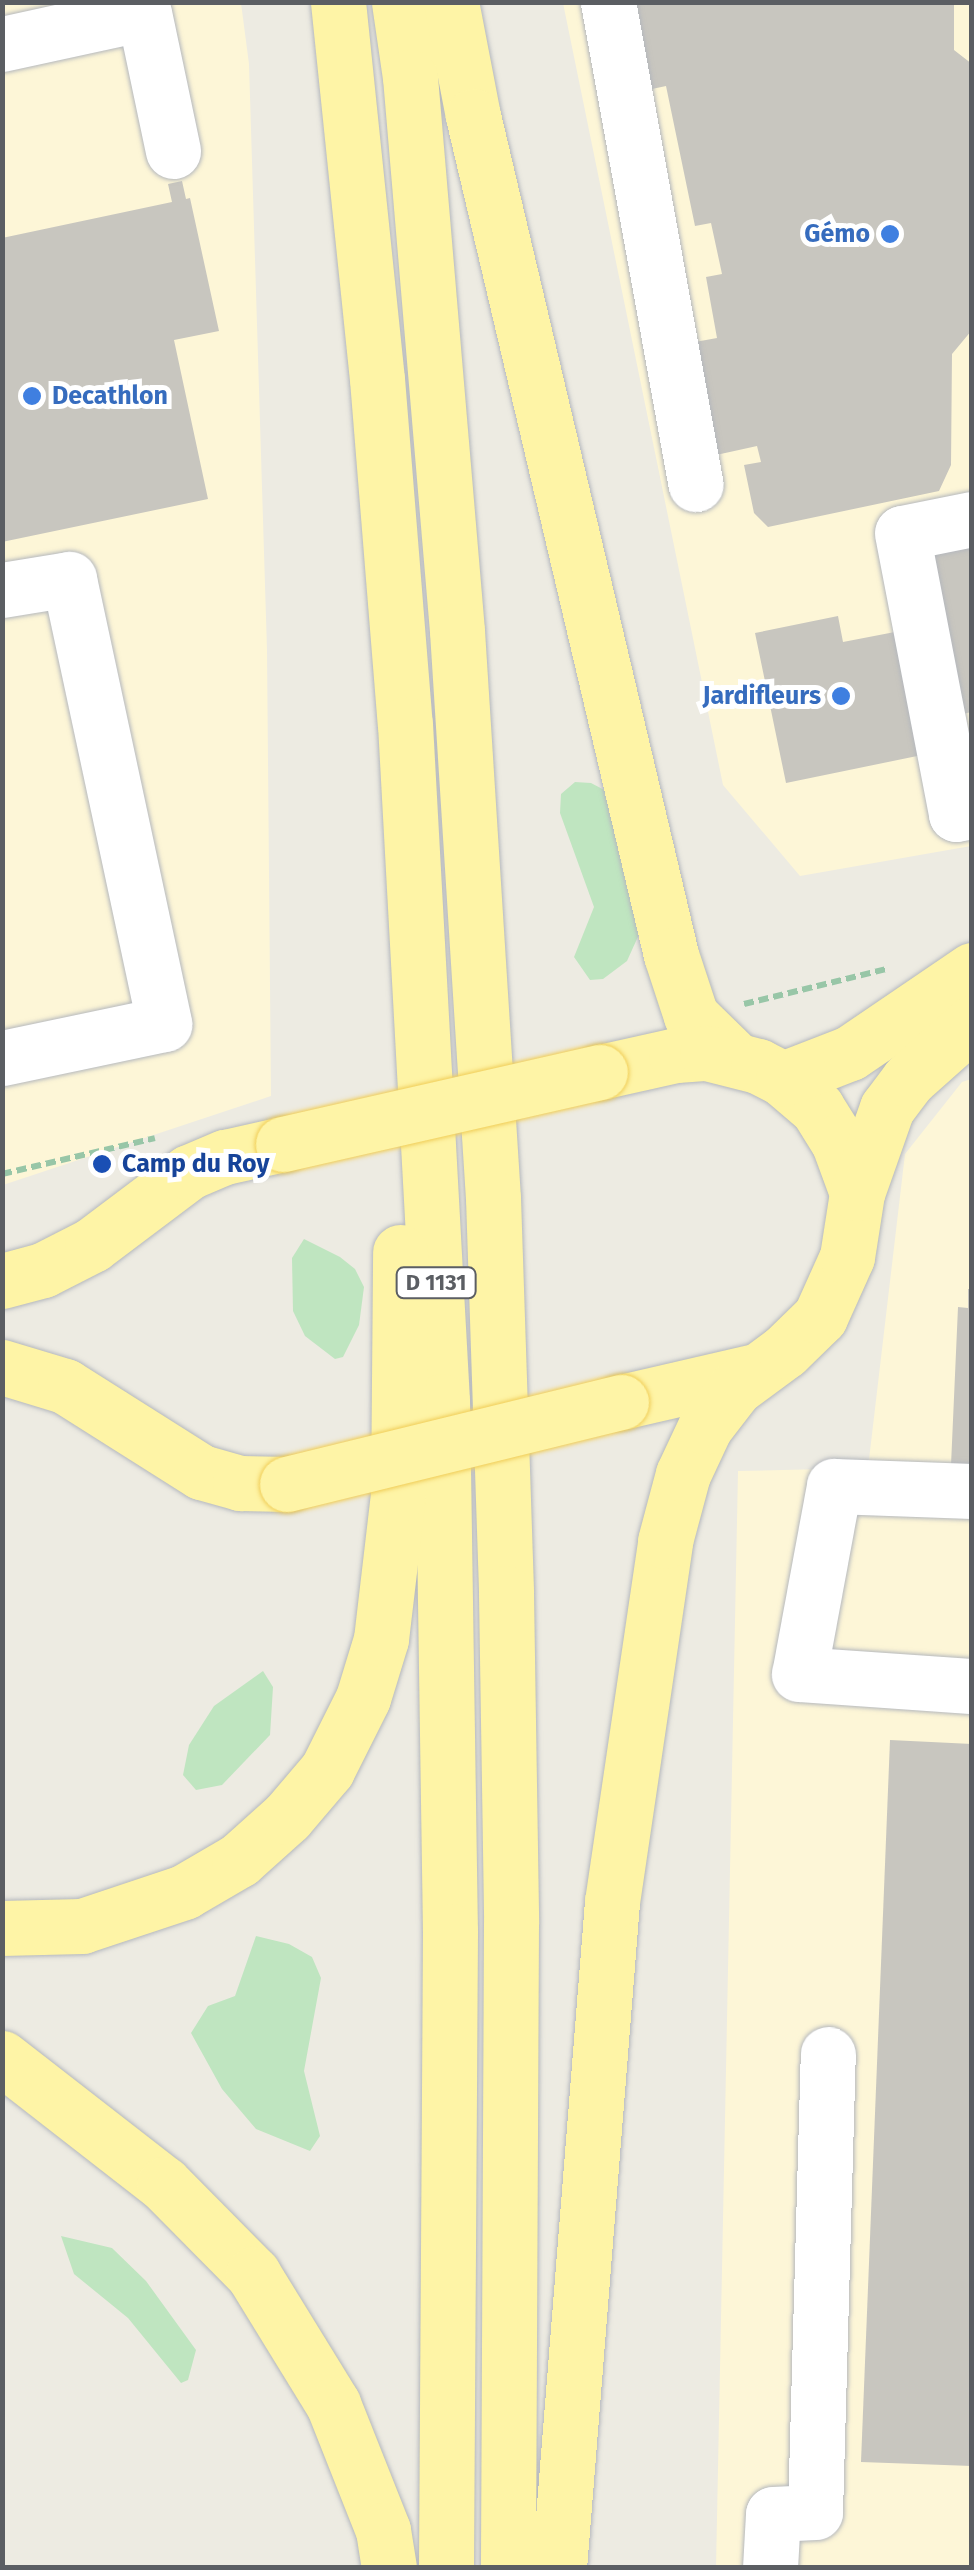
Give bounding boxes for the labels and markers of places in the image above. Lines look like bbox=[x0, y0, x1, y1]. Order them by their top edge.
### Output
place label: Gémo bbox=[804, 219, 870, 249]
marker: Gémo bbox=[879, 223, 901, 245]
place label: Decathlon bbox=[52, 381, 168, 411]
marker: Decathlon bbox=[21, 385, 43, 407]
place label: Jardifleurs bbox=[703, 681, 821, 711]
marker: Jardifleurs bbox=[830, 685, 852, 707]
place label: Camp du Roy bbox=[122, 1149, 269, 1179]
marker: Camp du Roy bbox=[91, 1153, 113, 1175]

